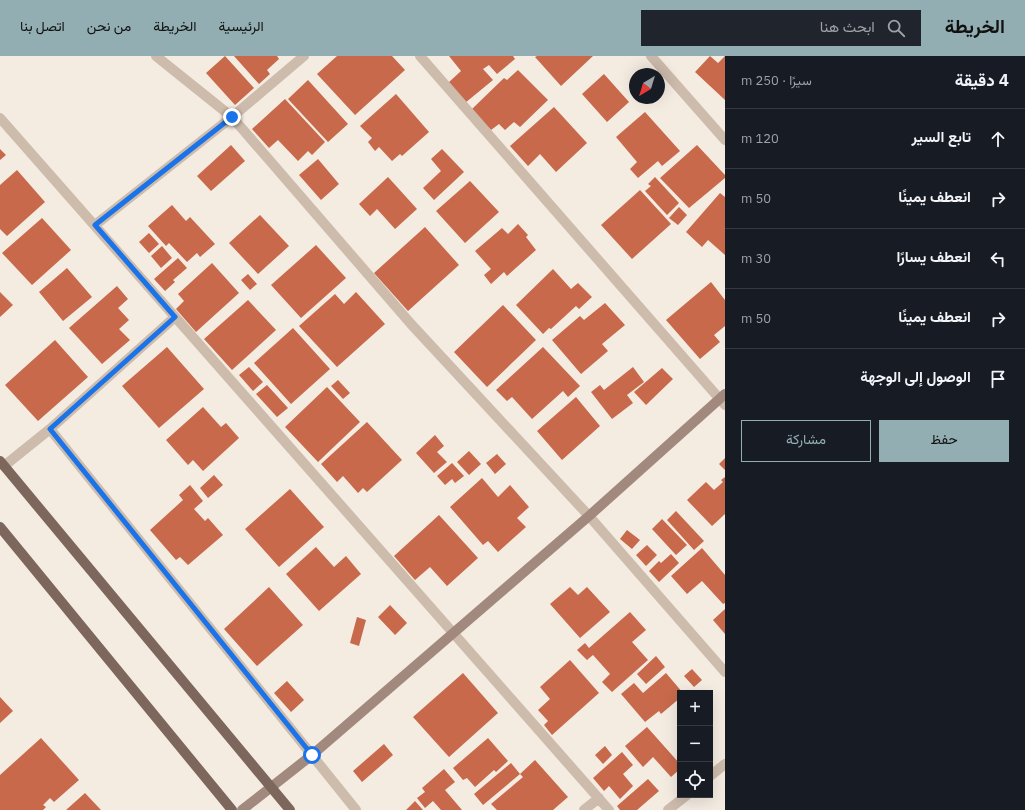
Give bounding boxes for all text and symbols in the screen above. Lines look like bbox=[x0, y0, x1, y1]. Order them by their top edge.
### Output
search box bbox=[641, 10, 921, 46]
text: الخريطة bbox=[945, 14, 1005, 38]
text: اتصل بنا bbox=[20, 17, 65, 35]
text: من نحن bbox=[87, 17, 131, 35]
text: الخريطة bbox=[153, 17, 197, 35]
text: الرئيسية bbox=[219, 17, 264, 35]
text: ابحث هنا bbox=[820, 17, 875, 36]
icon: search bbox=[885, 17, 907, 39]
north arrow bbox=[629, 68, 665, 104]
text: 4 دقيقة bbox=[955, 69, 1009, 91]
text: سيرًا · 250 m bbox=[741, 72, 812, 89]
route end bbox=[223, 108, 241, 126]
text: تابع السير bbox=[912, 127, 971, 146]
icon: ahead bbox=[987, 128, 1009, 150]
text: 120 m bbox=[741, 130, 779, 147]
text: انعطف يمينًا bbox=[898, 187, 971, 206]
icon: right bbox=[987, 188, 1009, 210]
text: 50 m bbox=[741, 190, 771, 207]
text: انعطف يسارًا bbox=[896, 247, 971, 266]
icon: left bbox=[987, 248, 1009, 270]
text: 30 m bbox=[741, 250, 771, 267]
text: انعطف يمينًا bbox=[898, 307, 971, 326]
icon: right bbox=[987, 308, 1009, 330]
text: 50 m bbox=[741, 310, 771, 327]
text: الوصول إلى الوجهة bbox=[860, 367, 971, 386]
icon: arrive bbox=[987, 368, 1009, 390]
button: مشاركة bbox=[741, 420, 871, 462]
button: حفظ bbox=[879, 420, 1009, 462]
map controls bbox=[677, 690, 713, 798]
button: + bbox=[677, 690, 713, 726]
button: − bbox=[677, 726, 713, 762]
route start bbox=[303, 746, 321, 764]
button: locate bbox=[677, 762, 713, 798]

